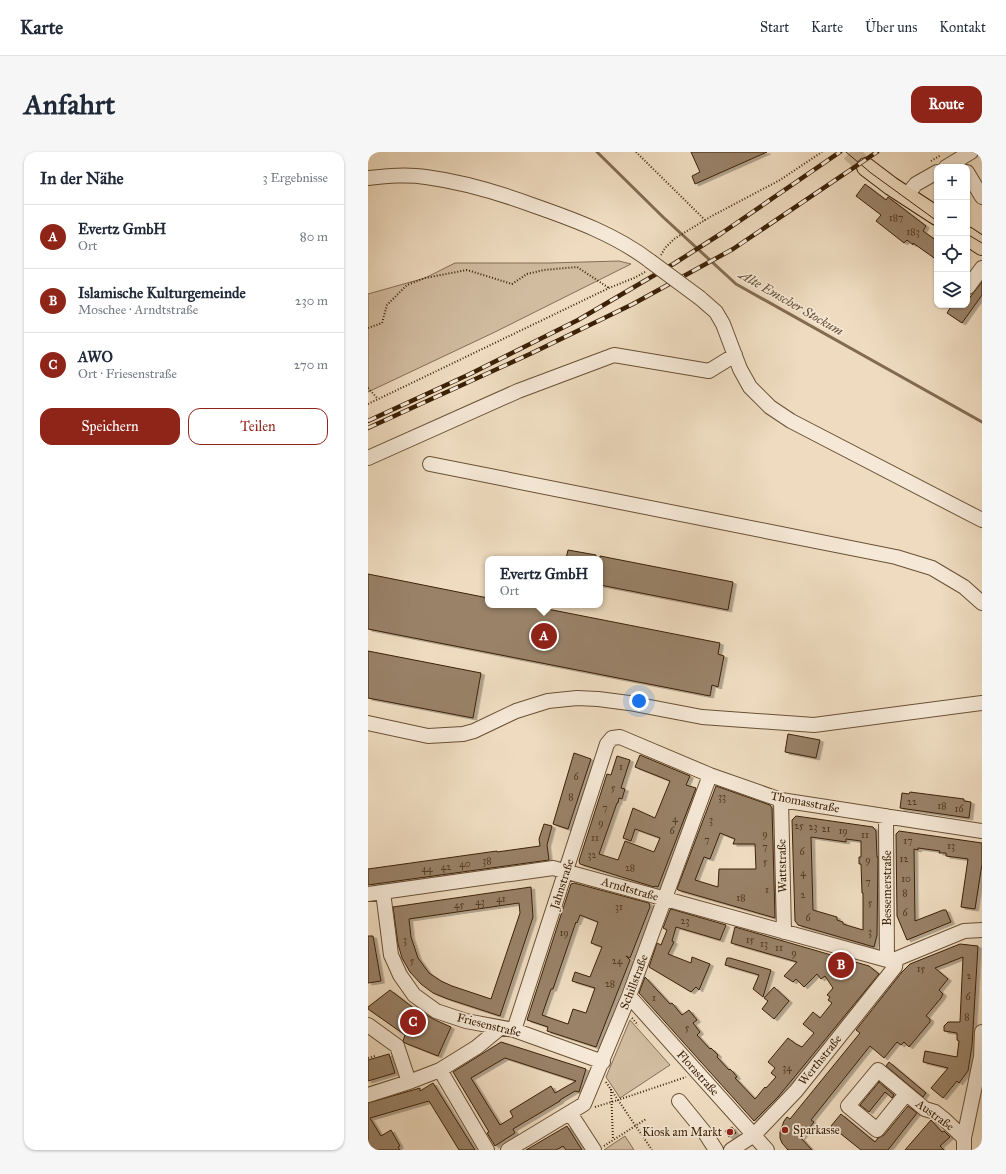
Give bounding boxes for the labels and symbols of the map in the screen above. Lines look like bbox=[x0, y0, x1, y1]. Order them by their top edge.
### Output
house number: 187 bbox=[889, 212, 903, 224]
house number: 183 bbox=[906, 226, 920, 238]
water label: Alte Emscher Stockum bbox=[734, 266, 846, 340]
pin: A bbox=[531, 621, 557, 651]
your location bbox=[629, 691, 649, 711]
house number: 1 bbox=[619, 761, 623, 773]
house number: 6 bbox=[573, 771, 579, 783]
house number: 5 bbox=[611, 782, 616, 794]
street label: Thomasstraße bbox=[769, 788, 841, 816]
house number: 8 bbox=[568, 791, 574, 803]
house number: 33 bbox=[718, 791, 726, 803]
house number: 22 bbox=[907, 796, 917, 808]
house number: 18 bbox=[937, 800, 947, 812]
house number: 7 bbox=[602, 802, 608, 814]
house number: 16 bbox=[954, 803, 964, 815]
house number: 4 bbox=[672, 813, 678, 825]
house number: 3 bbox=[709, 814, 713, 826]
house number: 9 bbox=[598, 817, 604, 829]
house number: 25 bbox=[794, 820, 804, 832]
house number: 23 bbox=[809, 821, 817, 833]
house number: 21 bbox=[822, 823, 830, 835]
house number: 6 bbox=[669, 825, 675, 837]
house number: 19 bbox=[838, 825, 848, 837]
house number: 9 bbox=[762, 828, 768, 840]
house number: 11 bbox=[861, 829, 869, 841]
house number: 11 bbox=[591, 832, 599, 844]
house number: 7 bbox=[704, 834, 710, 846]
house number: 17 bbox=[903, 835, 913, 847]
street label: Wattstraße bbox=[775, 839, 789, 893]
house number: 13 bbox=[947, 840, 955, 852]
house number: 7 bbox=[762, 841, 768, 853]
house number: 6 bbox=[799, 846, 805, 858]
house number: 32 bbox=[588, 849, 597, 861]
street label: Bessemerstraße bbox=[880, 850, 894, 926]
house number: 12 bbox=[900, 853, 909, 865]
house number: 9 bbox=[865, 854, 871, 866]
house number: 38 bbox=[482, 855, 492, 867]
house number: 5 bbox=[763, 856, 768, 868]
street label: Jahnstraße bbox=[547, 857, 578, 913]
house number: 40 bbox=[459, 858, 471, 870]
house number: 42 bbox=[441, 861, 451, 873]
house number: 28 bbox=[625, 862, 635, 874]
house number: 44 bbox=[421, 863, 433, 875]
house number: 4 bbox=[800, 867, 806, 879]
house number: 10 bbox=[901, 873, 911, 885]
street label: Arndtstraße bbox=[599, 874, 660, 904]
house number: 7 bbox=[865, 876, 871, 888]
house number: 1 bbox=[765, 884, 769, 896]
house number: 8 bbox=[902, 887, 908, 899]
house number: 2 bbox=[801, 889, 806, 901]
house number: 18 bbox=[736, 892, 746, 904]
house number: 41 bbox=[496, 893, 506, 905]
house number: 43 bbox=[475, 896, 485, 908]
house number: 5 bbox=[868, 897, 873, 909]
house number: 45 bbox=[454, 899, 464, 911]
house number: 31 bbox=[615, 901, 623, 913]
house number: 6 bbox=[902, 907, 908, 919]
house number: 6 bbox=[805, 912, 811, 924]
house number: 23 bbox=[681, 915, 689, 927]
house number: 3 bbox=[868, 926, 872, 938]
house number: 19 bbox=[559, 927, 569, 939]
house number: 3 bbox=[403, 934, 407, 946]
house number: 15 bbox=[746, 934, 755, 946]
house number: 13 bbox=[760, 938, 768, 950]
house number: 11 bbox=[775, 942, 783, 954]
house number: 9 bbox=[791, 947, 797, 959]
pin: B bbox=[828, 950, 854, 980]
street label: Schillstraße bbox=[617, 952, 651, 1012]
house number: 5 bbox=[410, 955, 415, 967]
house number: 24 bbox=[612, 955, 623, 967]
house number: 15 bbox=[917, 963, 926, 975]
house number: 2 bbox=[967, 970, 972, 982]
house number: 28 bbox=[605, 978, 615, 990]
house number: 6 bbox=[965, 991, 971, 1003]
house number: 1 bbox=[652, 992, 656, 1004]
pin: C bbox=[400, 1007, 426, 1037]
street label: Friesenstraße bbox=[455, 1010, 523, 1040]
house number: 8 bbox=[964, 1011, 970, 1023]
house number: 5 bbox=[685, 1022, 690, 1034]
street label: Werthstraße bbox=[795, 1032, 845, 1088]
street label: Florastraße bbox=[674, 1047, 722, 1099]
house number: 34 bbox=[782, 1062, 792, 1074]
street label: Austraße bbox=[912, 1096, 957, 1134]
place label: Sparkasse bbox=[793, 1123, 840, 1137]
place label: Kiosk am Markt bbox=[642, 1125, 723, 1139]
marker: Sparkasse bbox=[780, 1125, 790, 1135]
marker: Kiosk am Markt bbox=[725, 1127, 735, 1137]

